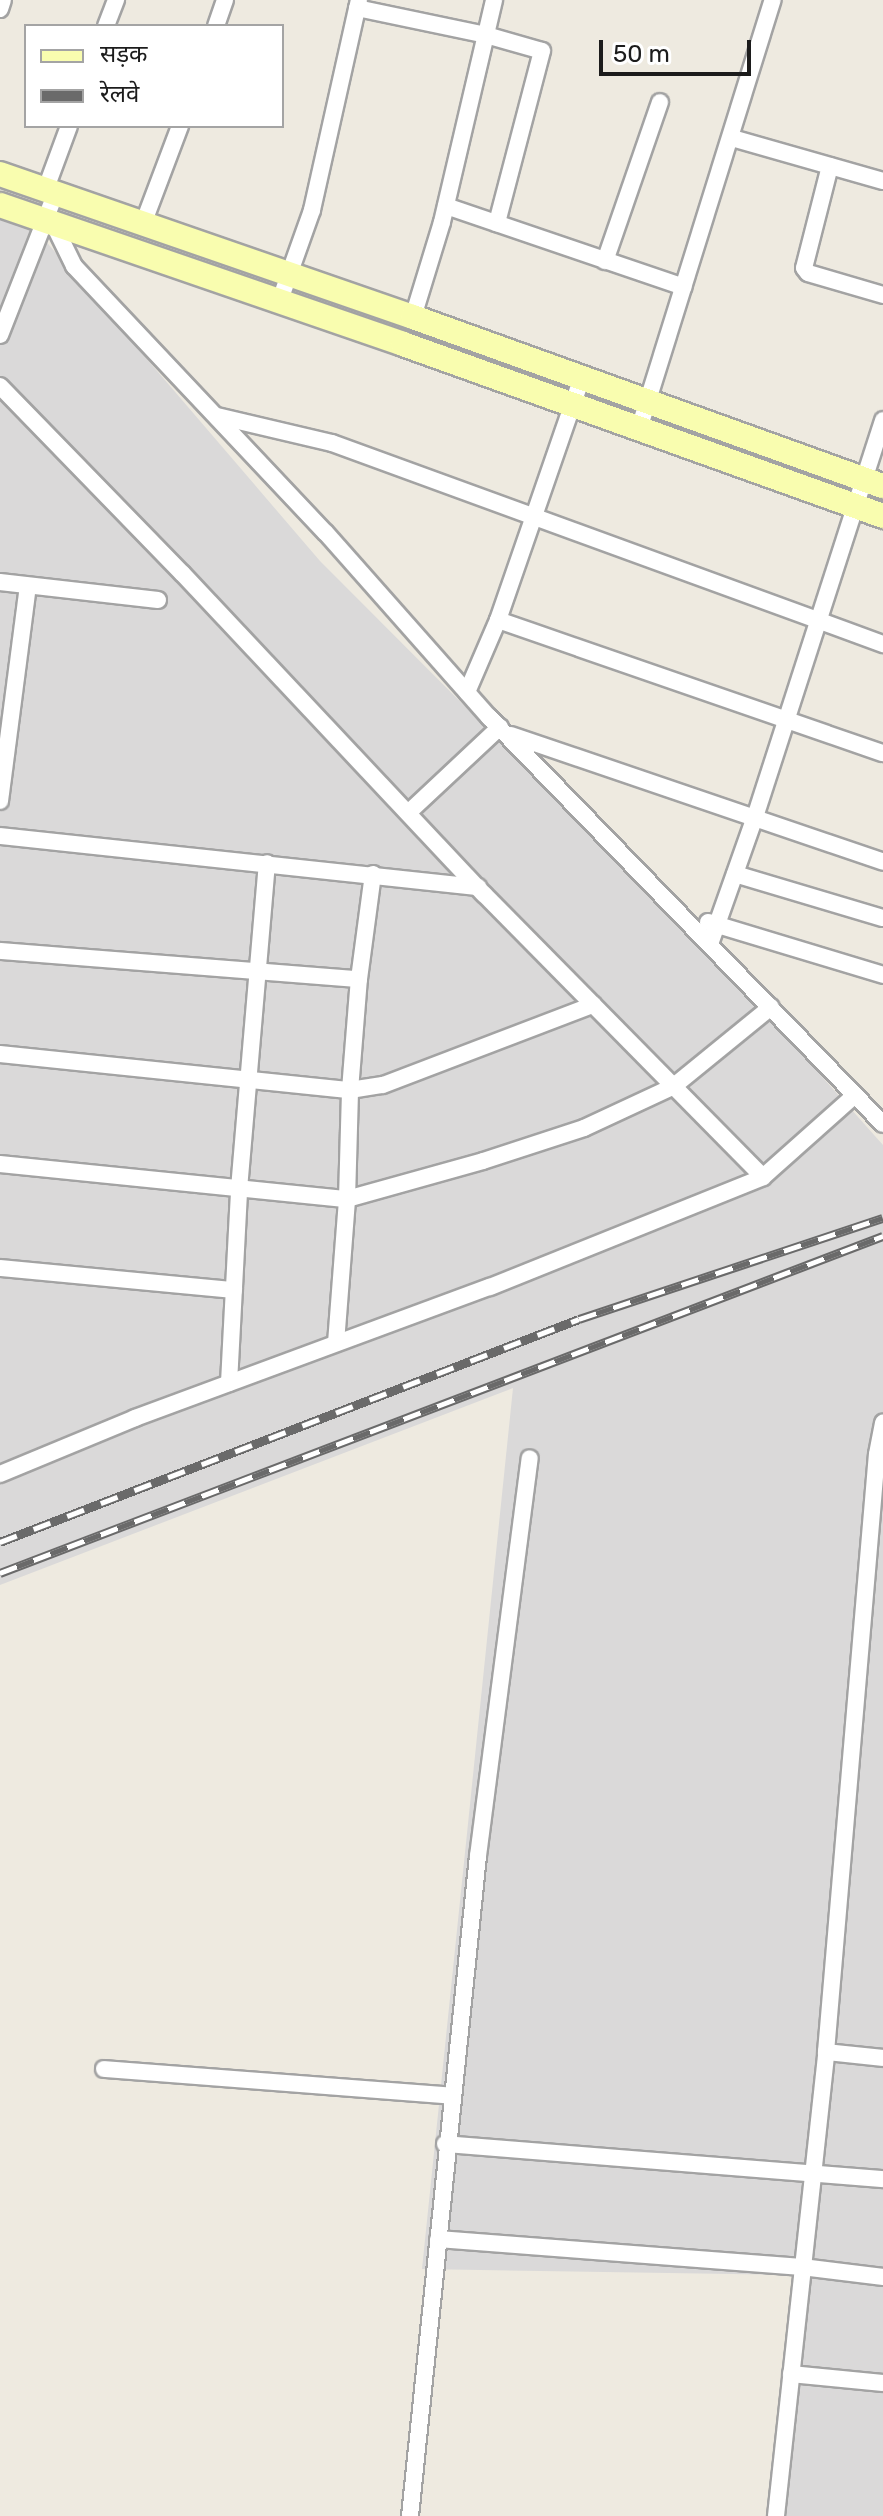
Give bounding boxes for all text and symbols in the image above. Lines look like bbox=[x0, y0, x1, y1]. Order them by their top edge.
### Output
legend bbox=[24, 24, 284, 128]
scale bar bbox=[603, 24, 755, 74]
text: सड़क bbox=[100, 40, 148, 68]
text: 50 m bbox=[613, 40, 670, 68]
text: रेलवे bbox=[100, 80, 139, 108]

